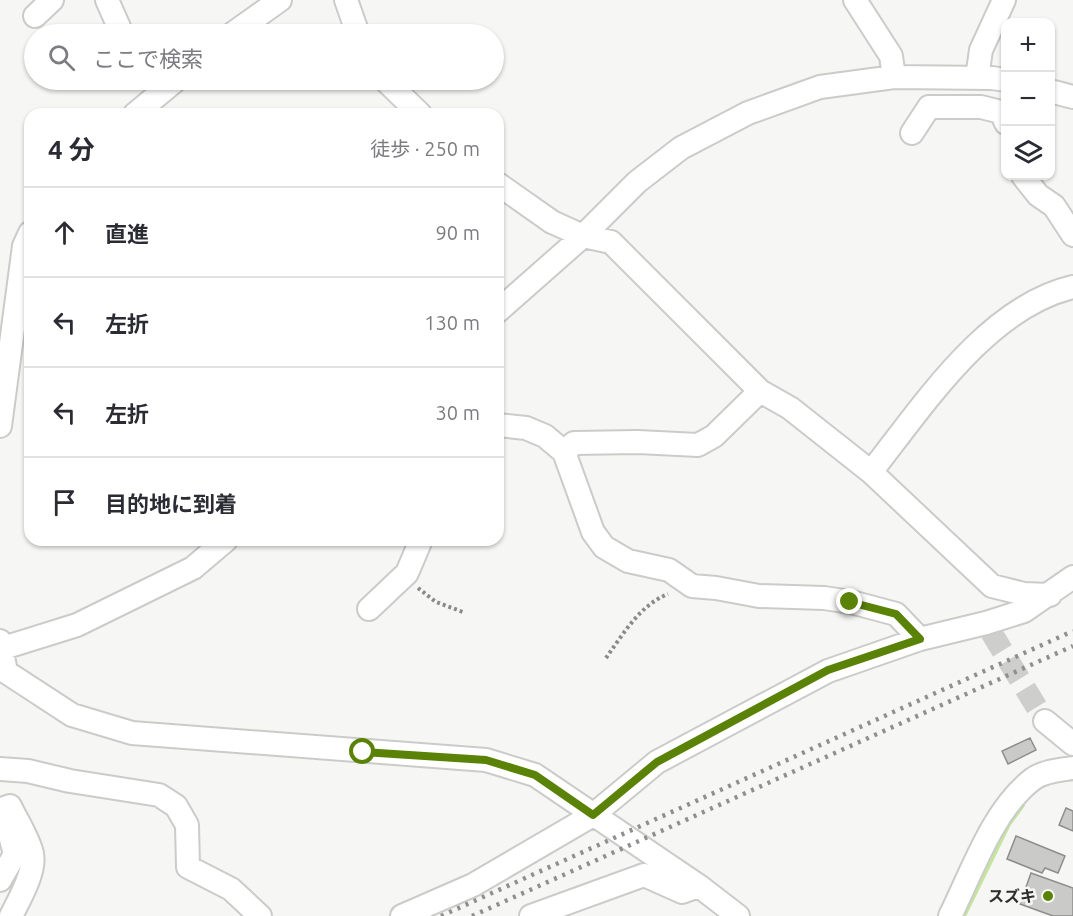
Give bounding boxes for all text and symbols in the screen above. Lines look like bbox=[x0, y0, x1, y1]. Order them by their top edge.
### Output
map controls bbox=[1001, 18, 1055, 180]
button: + bbox=[1001, 18, 1055, 72]
search box bbox=[24, 24, 504, 90]
icon: search bbox=[45, 41, 78, 74]
text: ここで検索 bbox=[93, 46, 203, 71]
button: − bbox=[1001, 72, 1055, 126]
button: layers bbox=[1001, 126, 1055, 180]
text: 4 分 bbox=[48, 135, 95, 164]
text: 徒歩 · 250 m bbox=[370, 137, 480, 160]
icon: ahead bbox=[48, 216, 81, 249]
text: 直進 bbox=[105, 221, 149, 246]
text: 90 m bbox=[436, 221, 480, 244]
icon: left bbox=[48, 306, 81, 339]
text: 左折 bbox=[105, 311, 149, 336]
text: 130 m bbox=[424, 311, 480, 334]
icon: left bbox=[48, 396, 81, 429]
text: 左折 bbox=[105, 401, 149, 426]
text: 30 m bbox=[436, 401, 480, 424]
icon: arrive bbox=[48, 486, 81, 519]
text: 目的地に到着 bbox=[105, 491, 237, 516]
route end bbox=[836, 588, 862, 614]
route start bbox=[349, 738, 375, 764]
place label: スズキ bbox=[988, 887, 1036, 905]
marker: スズキ bbox=[1041, 889, 1055, 903]

